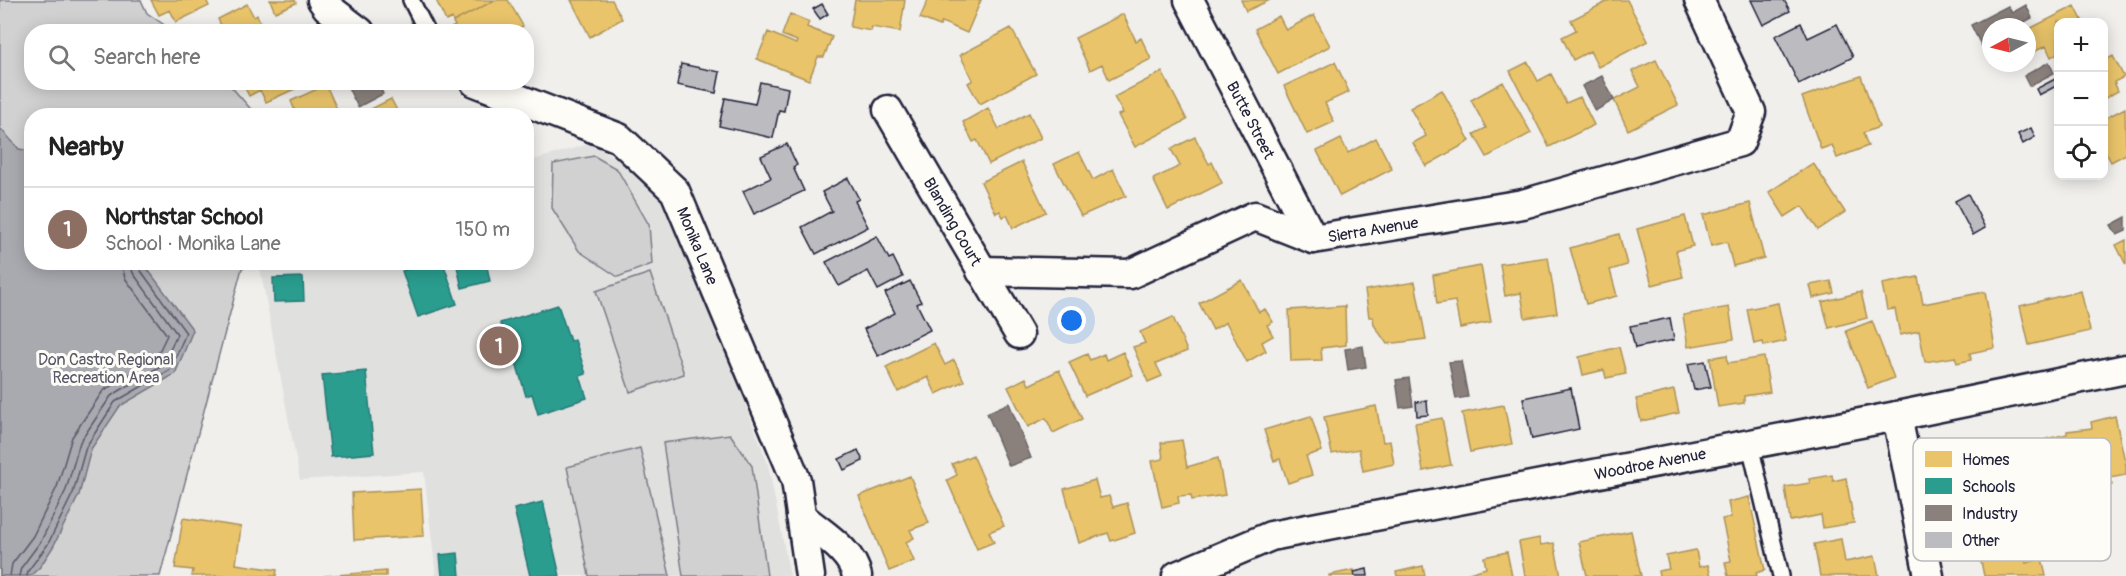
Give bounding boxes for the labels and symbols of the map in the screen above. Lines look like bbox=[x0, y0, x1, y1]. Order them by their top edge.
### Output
north arrow bbox=[1982, 18, 2036, 72]
street label: Butte Street bbox=[1222, 78, 1279, 163]
street label: Blanding Court bbox=[919, 174, 986, 270]
street label: Monika Lane bbox=[672, 204, 722, 288]
street label: Sierra Avenue bbox=[1326, 213, 1420, 247]
your location bbox=[1057, 306, 1086, 335]
pin: 1 bbox=[480, 324, 518, 368]
park label: Don Castro Regional Recreation Area bbox=[38, 350, 174, 388]
legend bbox=[1913, 438, 2111, 561]
street label: Woodroe Avenue bbox=[1593, 444, 1708, 485]
text: Homes bbox=[1962, 450, 2010, 470]
text: Schools bbox=[1962, 477, 2015, 497]
text: Industry bbox=[1962, 504, 2018, 524]
text: Other bbox=[1962, 531, 2000, 551]

